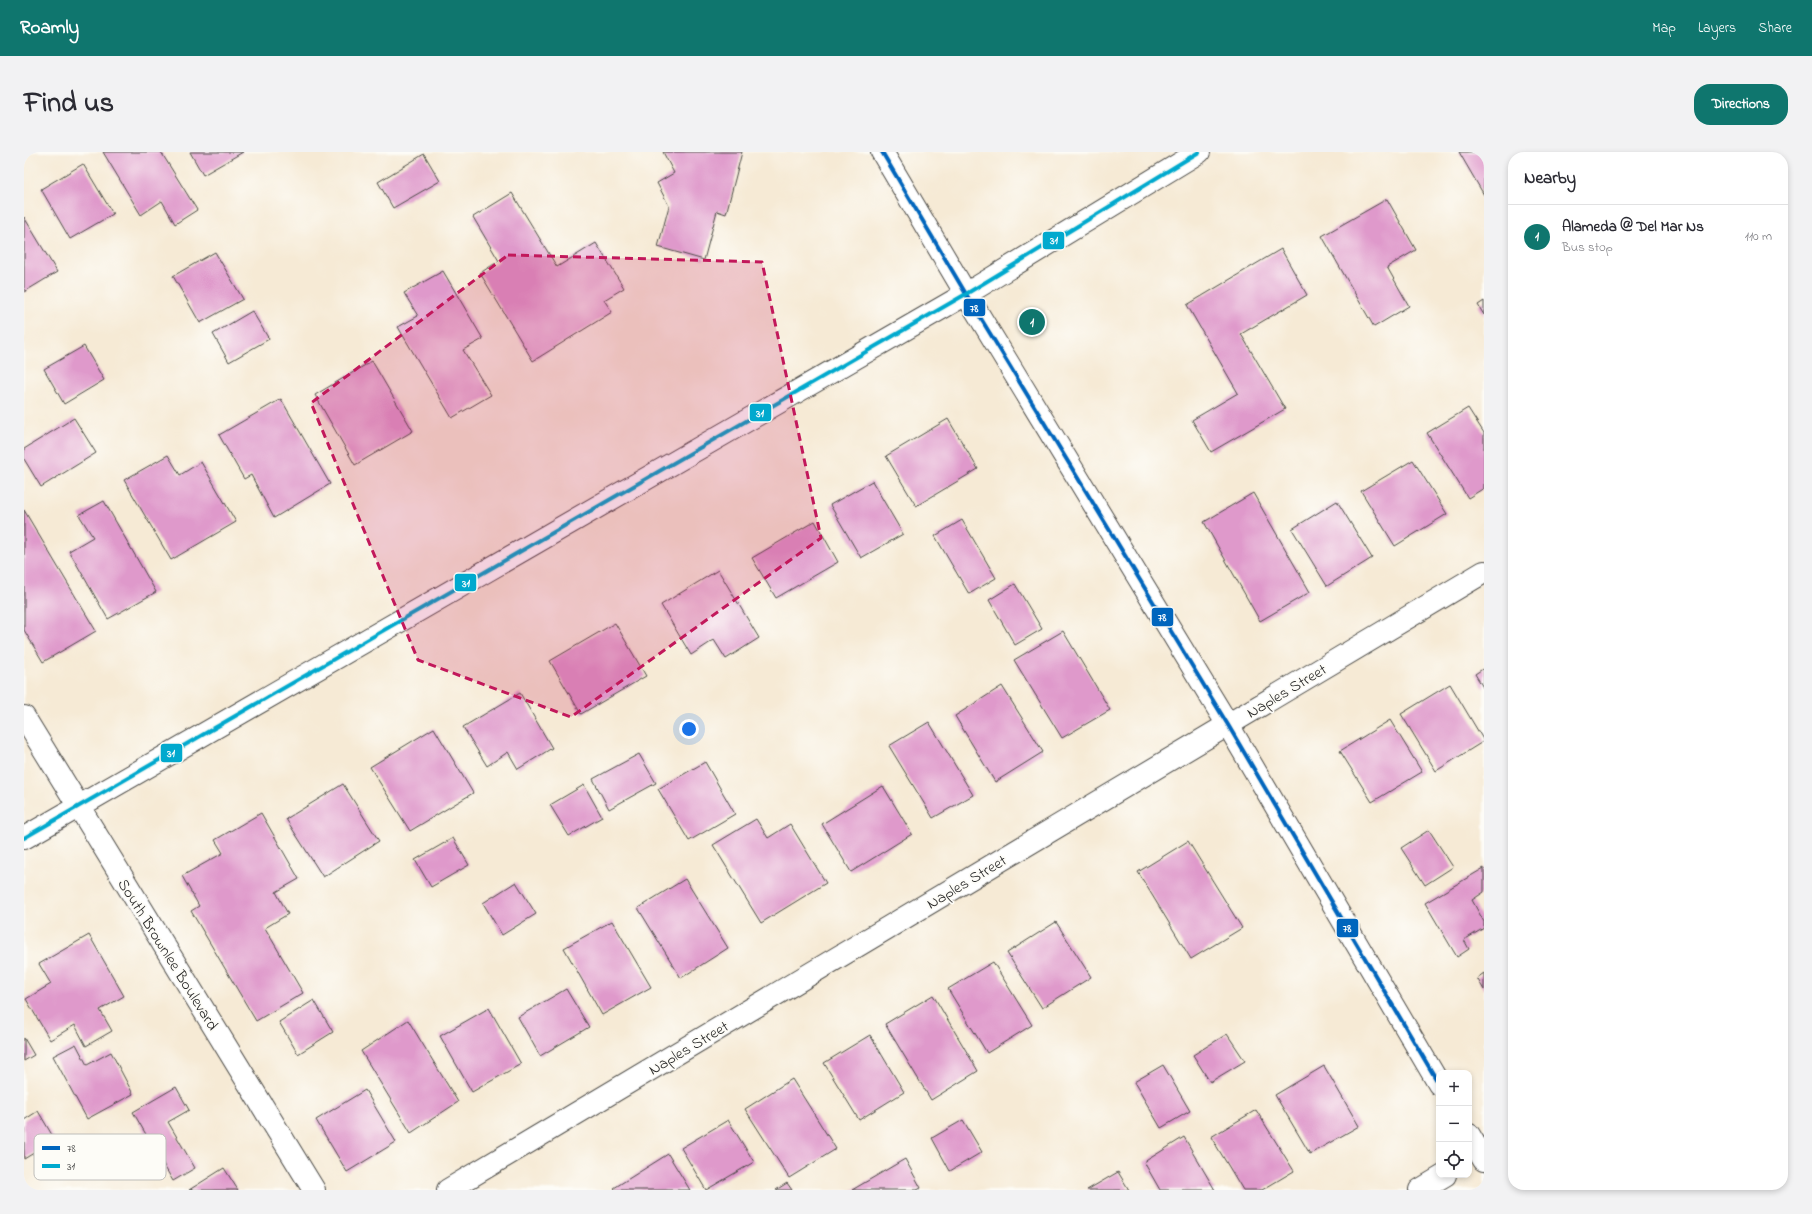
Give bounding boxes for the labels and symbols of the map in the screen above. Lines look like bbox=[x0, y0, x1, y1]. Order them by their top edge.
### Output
line badge: 31 bbox=[1042, 231, 1065, 250]
text: 31 bbox=[1049, 233, 1059, 249]
line badge: 78 bbox=[963, 298, 986, 317]
text: 78 bbox=[970, 301, 979, 317]
pin: 1 bbox=[1019, 307, 1045, 337]
line badge: 31 bbox=[749, 403, 772, 422]
text: 31 bbox=[755, 406, 765, 422]
line badge: 31 bbox=[454, 573, 477, 592]
text: 31 bbox=[461, 576, 471, 592]
line badge: 78 bbox=[1151, 607, 1174, 627]
text: 78 bbox=[1158, 610, 1167, 626]
street label: Naples Street bbox=[1242, 658, 1332, 725]
your location bbox=[679, 719, 699, 739]
line badge: 31 bbox=[160, 743, 183, 763]
text: 31 bbox=[166, 746, 176, 762]
street label: Naples Street bbox=[922, 849, 1012, 916]
street label: South Brownlee Boulevard bbox=[111, 875, 224, 1036]
line badge: 78 bbox=[1336, 918, 1359, 938]
text: 78 bbox=[1343, 921, 1352, 937]
street label: Naples Street bbox=[644, 1015, 734, 1082]
legend bbox=[34, 1134, 166, 1180]
text: 78 bbox=[67, 1141, 76, 1157]
text: 31 bbox=[67, 1159, 76, 1175]

